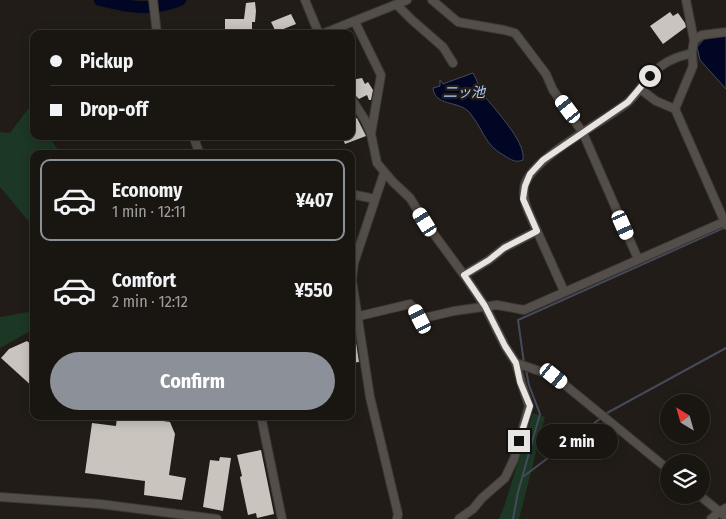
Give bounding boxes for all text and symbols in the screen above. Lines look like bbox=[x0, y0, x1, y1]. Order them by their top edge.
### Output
text: Pickup bbox=[80, 50, 133, 73]
route start bbox=[639, 65, 661, 87]
water label: 二ッ池 bbox=[443, 84, 487, 101]
car bbox=[552, 93, 583, 125]
text: Drop-off bbox=[80, 98, 148, 121]
icon: car bbox=[52, 178, 97, 223]
text: Economy bbox=[112, 179, 182, 202]
text: ¥407 bbox=[296, 189, 333, 212]
text: 1 min · 12:11 bbox=[112, 202, 186, 221]
car bbox=[410, 205, 439, 239]
car bbox=[610, 208, 635, 242]
icon: car bbox=[52, 268, 97, 313]
text: Comfort bbox=[112, 269, 176, 292]
text: ¥550 bbox=[294, 279, 333, 302]
text: 2 min · 12:12 bbox=[112, 292, 188, 311]
car bbox=[406, 302, 433, 336]
button: Confirm bbox=[50, 352, 335, 410]
car bbox=[537, 361, 570, 391]
north arrow bbox=[660, 394, 710, 444]
map controls bbox=[660, 394, 710, 504]
callout: 2 min bbox=[536, 424, 619, 458]
route end bbox=[508, 430, 530, 452]
text: 2 min bbox=[559, 432, 595, 451]
button: layers bbox=[660, 454, 710, 504]

